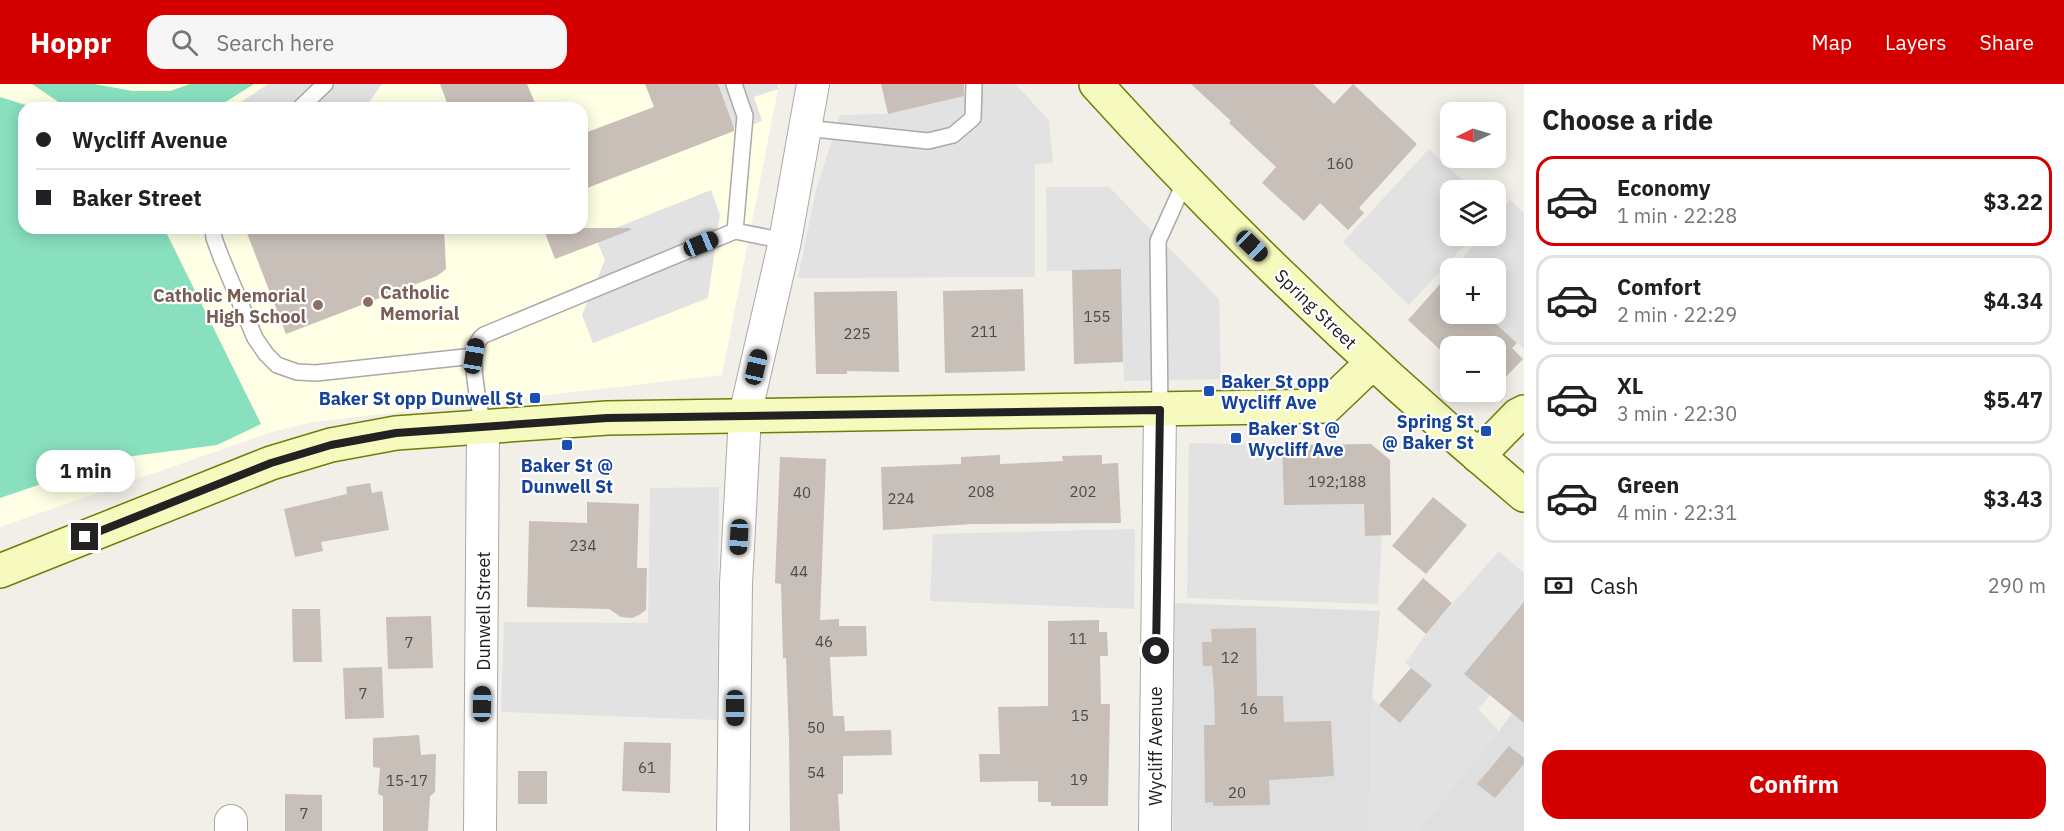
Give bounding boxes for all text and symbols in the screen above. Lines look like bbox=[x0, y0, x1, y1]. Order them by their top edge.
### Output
search box bbox=[147, 15, 567, 69]
text: Hoppr bbox=[30, 24, 111, 61]
icon: search bbox=[168, 26, 201, 59]
text: Search here bbox=[216, 28, 334, 57]
text: Map bbox=[1812, 28, 1852, 56]
text: Layers bbox=[1885, 28, 1947, 56]
text: Share bbox=[1980, 28, 2034, 56]
north arrow bbox=[1440, 102, 1506, 168]
map controls bbox=[1440, 102, 1506, 402]
text: Choose a ride bbox=[1542, 102, 1713, 137]
text: Wycliff Avenue bbox=[72, 125, 228, 154]
house number: 160 bbox=[1326, 154, 1354, 173]
text: Economy bbox=[1617, 173, 1711, 202]
icon: car bbox=[1545, 174, 1599, 228]
button: layers bbox=[1440, 180, 1506, 246]
text: Baker Street bbox=[72, 183, 202, 212]
text: $3.22 bbox=[1983, 187, 2043, 216]
text: 1 min · 22:28 bbox=[1617, 202, 1737, 229]
car bbox=[1233, 227, 1271, 265]
car bbox=[681, 229, 721, 259]
button: + bbox=[1440, 258, 1506, 324]
street label: Spring Street bbox=[1270, 264, 1362, 354]
text: Comfort bbox=[1617, 272, 1701, 301]
icon: car bbox=[1545, 273, 1599, 327]
place label: Catholic Memorial bbox=[380, 281, 460, 325]
place label: Catholic Memorial High School bbox=[153, 284, 307, 328]
text: $4.34 bbox=[1983, 286, 2043, 315]
marker: Catholic Memorial bbox=[361, 295, 375, 309]
marker: Catholic Memorial High School bbox=[311, 298, 325, 312]
text: 2 min · 22:29 bbox=[1617, 301, 1737, 328]
house number: 155 bbox=[1083, 307, 1111, 326]
house number: 211 bbox=[970, 322, 998, 341]
house number: 225 bbox=[843, 324, 871, 343]
button: − bbox=[1440, 336, 1506, 402]
car bbox=[462, 337, 486, 375]
car bbox=[743, 347, 769, 387]
place label: Baker St opp Wycliff Ave bbox=[1221, 370, 1329, 414]
text: XL bbox=[1617, 371, 1643, 400]
icon: car bbox=[1545, 372, 1599, 426]
marker: Baker St opp Wycliff Ave bbox=[1202, 384, 1216, 398]
text: $5.47 bbox=[1983, 385, 2043, 414]
place label: Baker St opp Dunwell St bbox=[319, 387, 523, 410]
marker: Baker St opp Dunwell St bbox=[528, 391, 542, 405]
text: 3 min · 22:30 bbox=[1617, 400, 1737, 427]
place label: Spring St @ Baker St bbox=[1382, 410, 1474, 454]
place label: Baker St @ Wycliff Ave bbox=[1248, 417, 1344, 461]
marker: Spring St @ Baker St bbox=[1479, 424, 1493, 438]
marker: Baker St @ Wycliff Ave bbox=[1229, 431, 1243, 445]
marker: Baker St @ Dunwell St bbox=[560, 438, 574, 452]
callout: 1 min bbox=[36, 450, 134, 492]
place label: Baker St @ Dunwell St bbox=[521, 454, 613, 498]
text: 1 min bbox=[59, 457, 112, 484]
text: Green bbox=[1617, 470, 1679, 499]
icon: car bbox=[1545, 471, 1599, 525]
house number: 192;188 bbox=[1308, 472, 1366, 491]
house number: 208 bbox=[967, 482, 995, 501]
house number: 202 bbox=[1069, 482, 1097, 501]
house number: 40 bbox=[793, 483, 811, 502]
text: $3.43 bbox=[1983, 484, 2043, 513]
house number: 224 bbox=[887, 489, 915, 508]
text: 4 min · 22:31 bbox=[1617, 499, 1737, 526]
car bbox=[729, 519, 749, 555]
route end bbox=[71, 523, 98, 550]
house number: 234 bbox=[569, 536, 597, 555]
street label: Dunwell Street bbox=[472, 551, 495, 671]
house number: 44 bbox=[790, 562, 808, 581]
icon: cash bbox=[1542, 569, 1575, 602]
text: Cash bbox=[1590, 571, 1639, 600]
text: 290 m bbox=[1988, 572, 2046, 599]
house number: 11 bbox=[1069, 629, 1087, 648]
house number: 46 bbox=[815, 632, 833, 651]
house number: 7 bbox=[404, 633, 414, 652]
route start bbox=[1142, 637, 1169, 664]
house number: 12 bbox=[1221, 648, 1239, 667]
house number: 7 bbox=[358, 684, 368, 703]
car bbox=[473, 686, 491, 722]
street label: Wycliff Avenue bbox=[1144, 686, 1167, 806]
car bbox=[726, 690, 744, 726]
house number: 16 bbox=[1240, 699, 1258, 718]
house number: 15 bbox=[1071, 706, 1089, 725]
house number: 50 bbox=[807, 718, 825, 737]
button: Confirm bbox=[1542, 750, 2046, 819]
house number: 61 bbox=[638, 758, 656, 777]
house number: 54 bbox=[807, 763, 825, 782]
house number: 19 bbox=[1070, 770, 1088, 789]
house number: 15-17 bbox=[386, 771, 428, 790]
house number: 20 bbox=[1228, 783, 1246, 802]
house number: 7 bbox=[299, 804, 309, 823]

